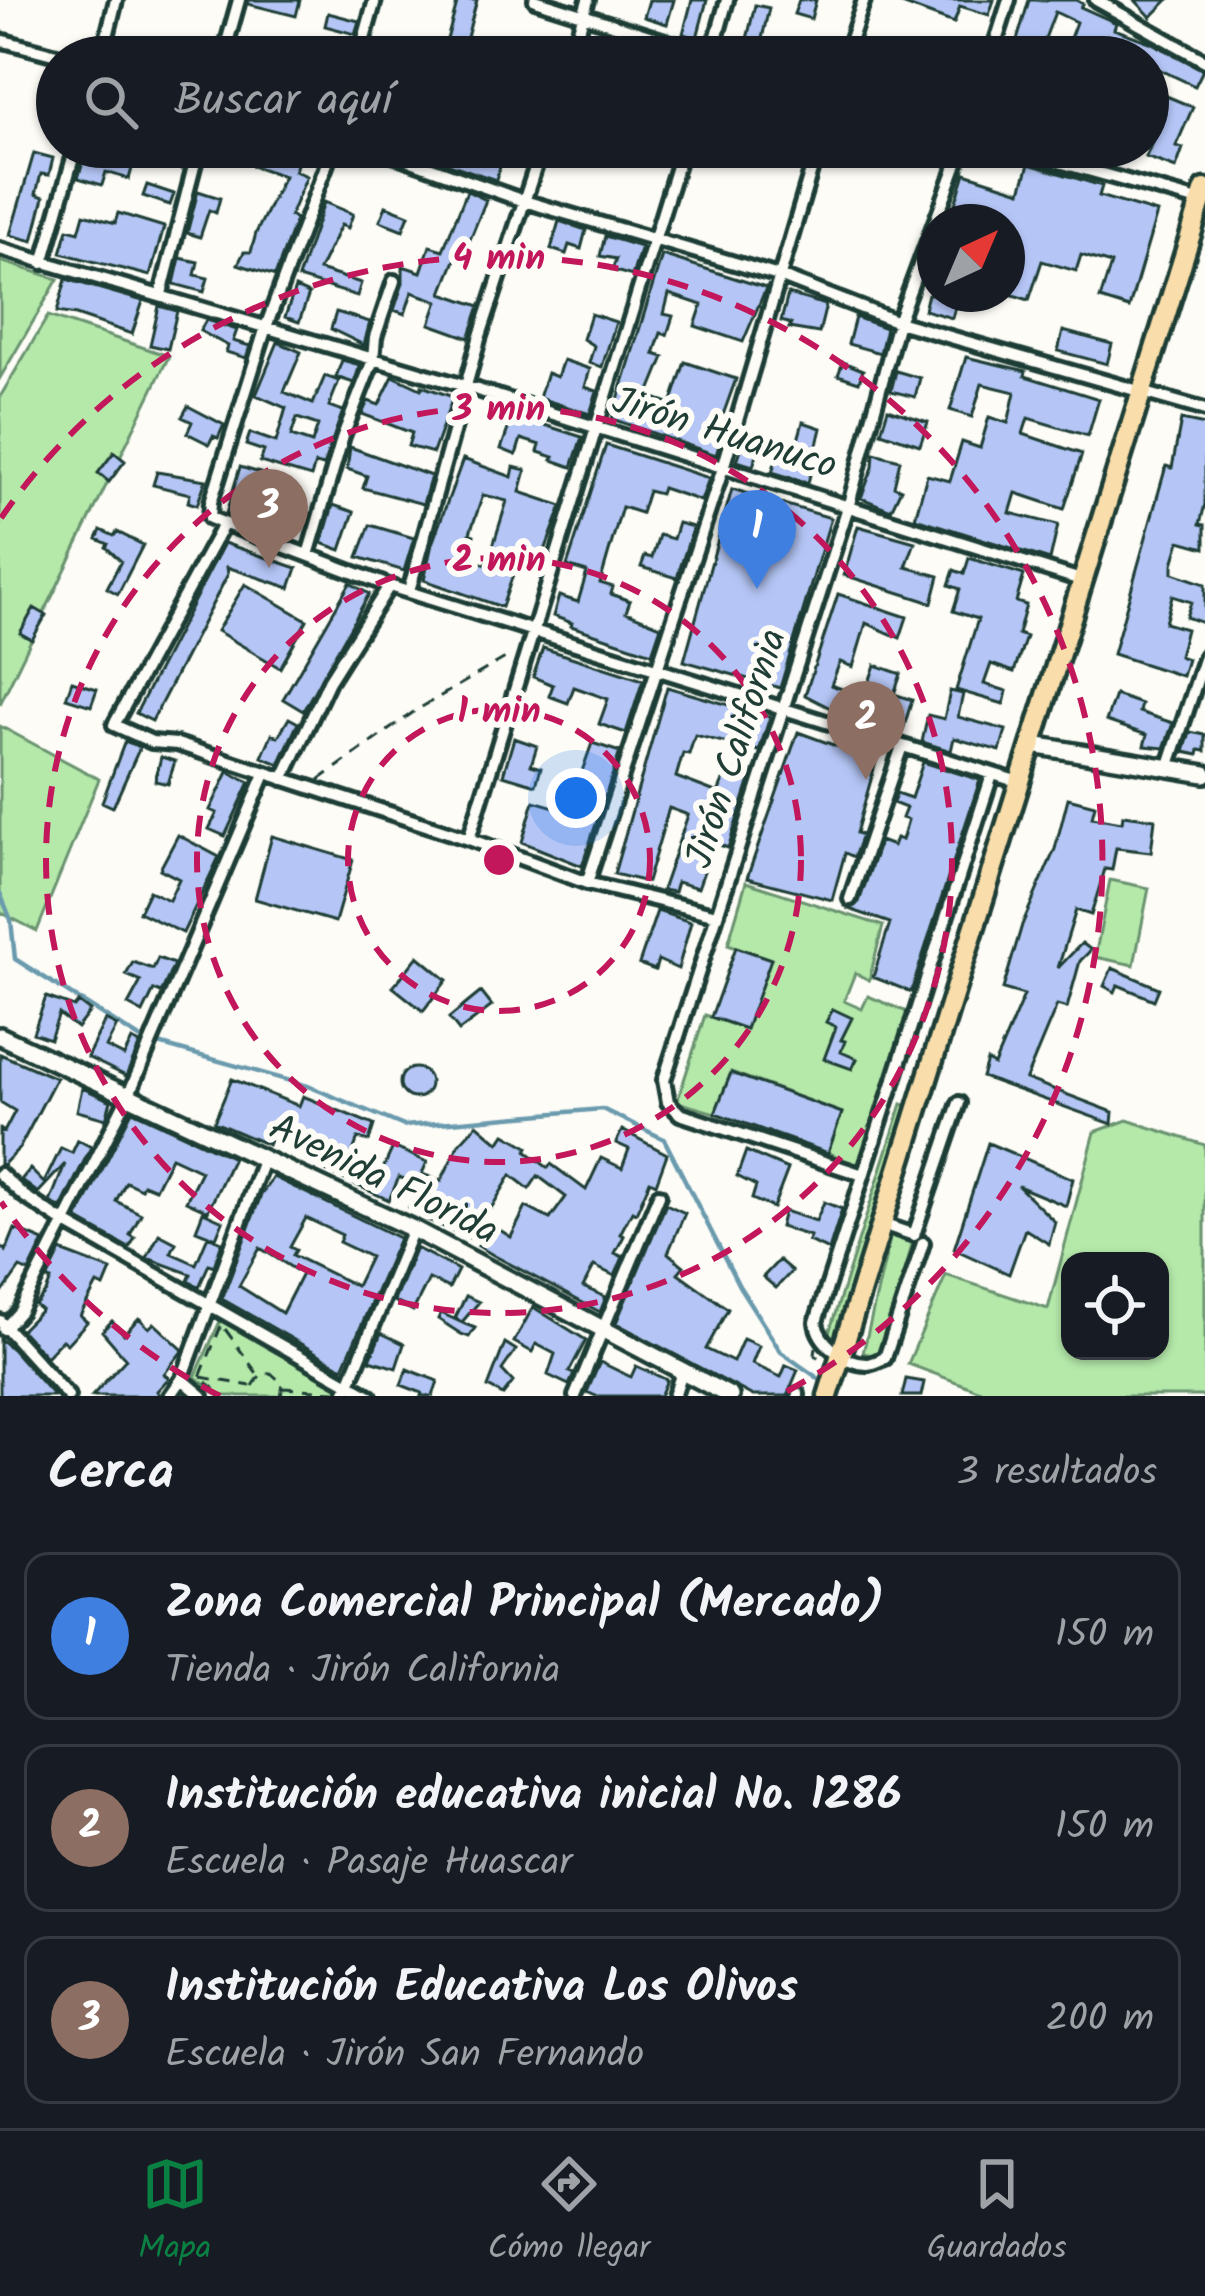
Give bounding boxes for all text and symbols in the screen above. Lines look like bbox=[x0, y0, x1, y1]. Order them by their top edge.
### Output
search box bbox=[36, 36, 1169, 168]
text: Buscar aquí bbox=[174, 66, 392, 138]
icon: search bbox=[78, 69, 144, 135]
north arrow bbox=[917, 204, 1025, 312]
text: 4 min bbox=[453, 231, 545, 288]
street label: Jirón Huanuco bbox=[604, 371, 844, 499]
text: 3 min bbox=[452, 382, 545, 439]
pin: 3 bbox=[230, 469, 308, 568]
pin: 1 bbox=[718, 490, 796, 589]
text: 2 min bbox=[452, 533, 546, 590]
street label: Jirón California bbox=[670, 621, 806, 877]
pin: 2 bbox=[827, 681, 905, 780]
text: 1 min bbox=[457, 684, 541, 741]
your location bbox=[546, 768, 606, 828]
centre of rings bbox=[478, 839, 520, 881]
street label: Avenida Florida bbox=[258, 1099, 508, 1263]
map controls bbox=[1061, 1252, 1169, 1360]
button: locate bbox=[1061, 1252, 1169, 1360]
text: Cerca bbox=[48, 1434, 174, 1515]
text: 3 resultados bbox=[957, 1443, 1157, 1505]
text: Zona Comercial Principal (Mercado) bbox=[165, 1569, 884, 1641]
text: 1 bbox=[84, 1605, 96, 1667]
text: 150 m bbox=[1055, 1605, 1154, 1667]
text: Tienda · Jirón California bbox=[165, 1641, 560, 1703]
text: Institución educativa inicial No. 1286 bbox=[165, 1761, 902, 1833]
text: 2 bbox=[79, 1797, 101, 1859]
text: 150 m bbox=[1055, 1797, 1154, 1859]
text: Escuela · Pasaje Huascar bbox=[165, 1833, 572, 1895]
text: Institución Educativa Los Olivos bbox=[165, 1953, 798, 2025]
text: 3 bbox=[79, 1989, 101, 2051]
text: 200 m bbox=[1046, 1989, 1154, 2051]
text: Escuela · Jirón San Fernando bbox=[165, 2025, 644, 2087]
tab: Mapa bbox=[138, 2151, 211, 2276]
tab: Cómo llegar bbox=[488, 2151, 650, 2276]
tab: Guardados bbox=[927, 2151, 1067, 2276]

